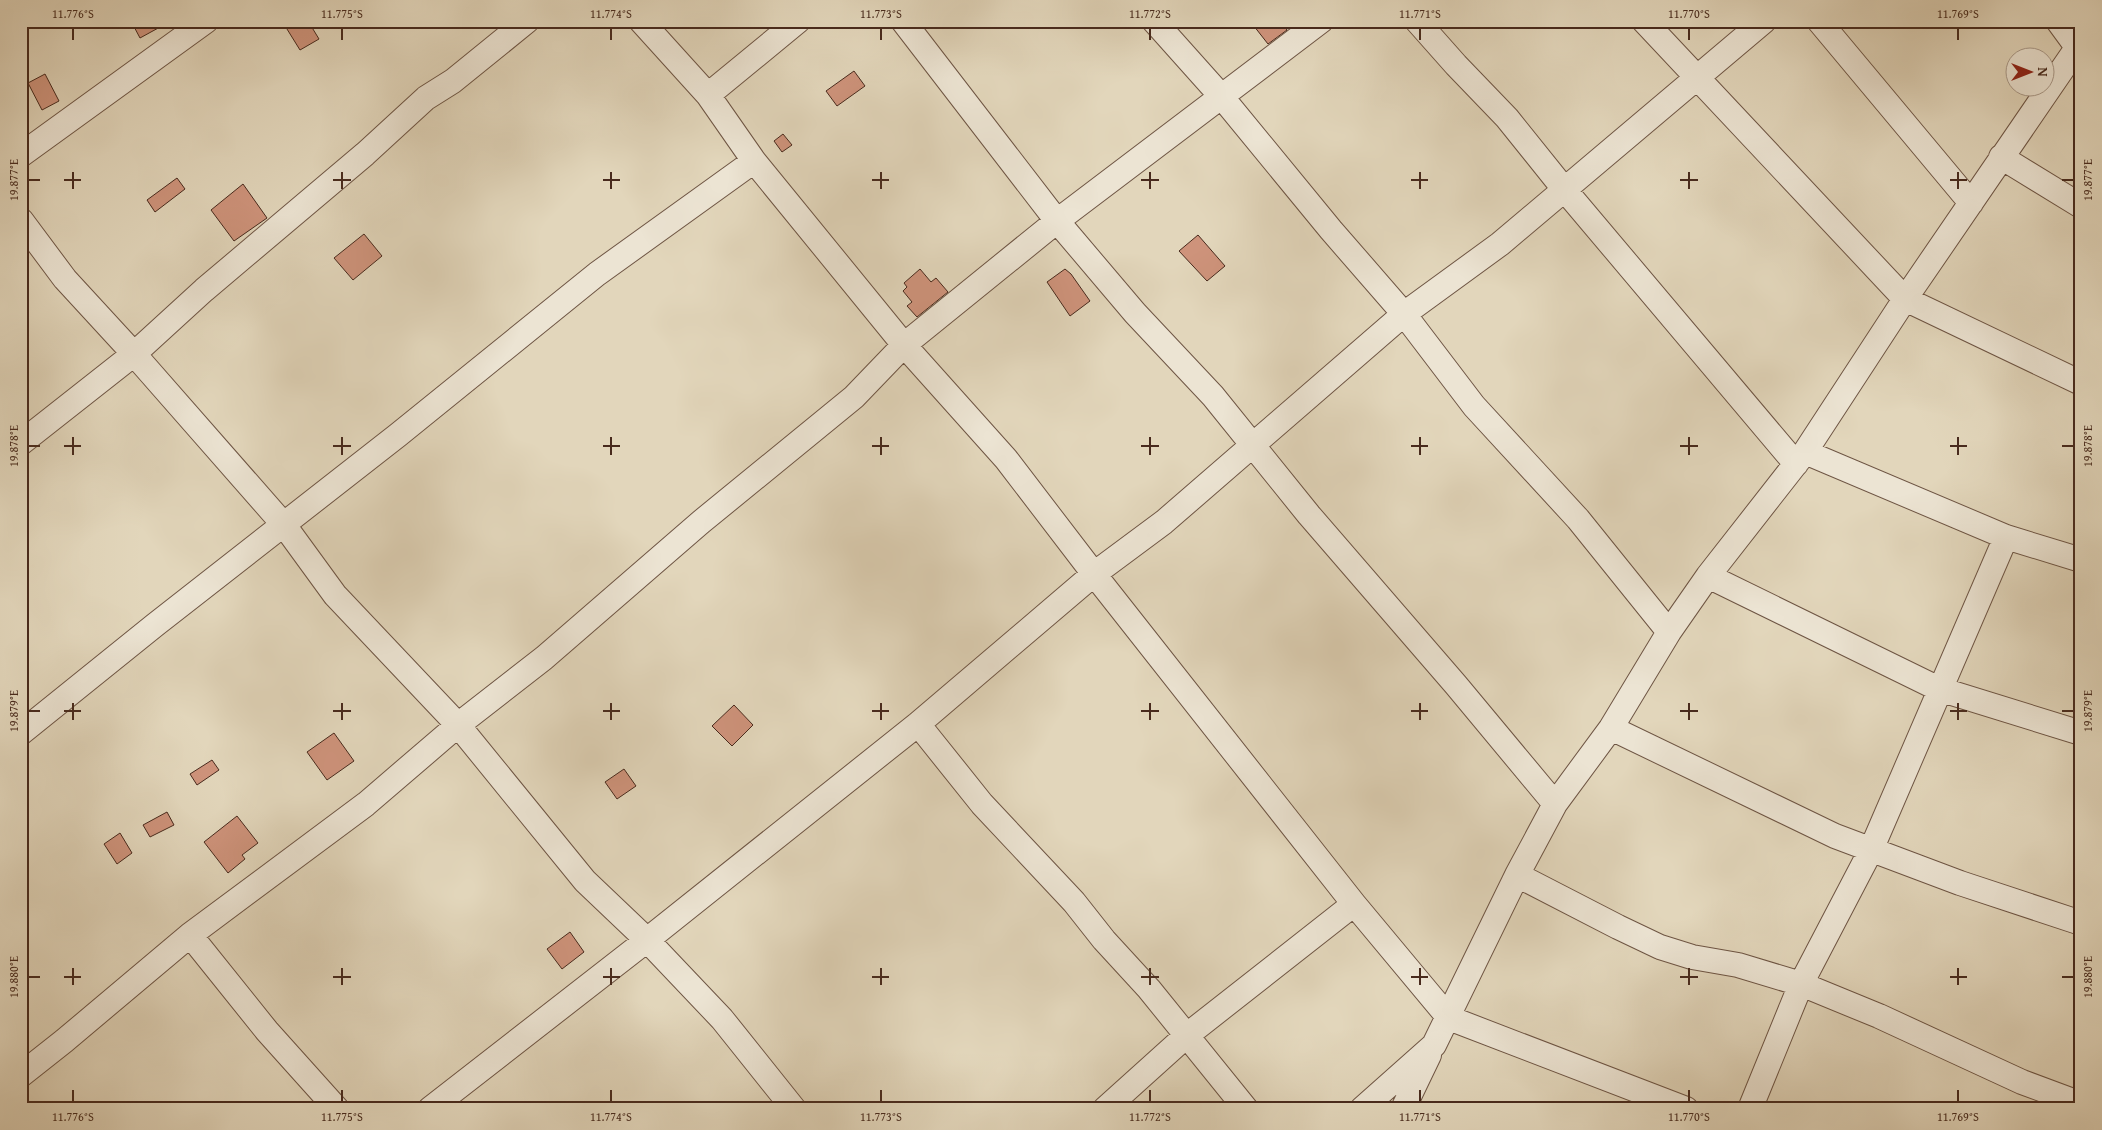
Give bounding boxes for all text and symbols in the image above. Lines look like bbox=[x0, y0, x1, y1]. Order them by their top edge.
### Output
text: 11.776°S bbox=[52, 5, 94, 22]
text: 11.775°S bbox=[321, 5, 363, 22]
text: 11.774°S bbox=[590, 5, 632, 22]
text: 11.773°S bbox=[860, 5, 902, 22]
text: 11.772°S bbox=[1129, 5, 1171, 22]
text: 11.771°S bbox=[1399, 5, 1441, 22]
text: 11.770°S bbox=[1668, 5, 1710, 22]
text: 11.769°S bbox=[1937, 5, 1979, 22]
north arrow bbox=[2004, 48, 2054, 98]
text: N bbox=[2033, 67, 2053, 77]
text: 19.877°E bbox=[5, 159, 22, 201]
text: 19.877°E bbox=[2079, 159, 2096, 201]
text: 19.878°E bbox=[5, 425, 22, 467]
text: 19.878°E bbox=[2079, 425, 2096, 467]
text: 19.879°E bbox=[5, 690, 22, 732]
text: 19.879°E bbox=[2079, 690, 2096, 732]
text: 19.880°E bbox=[5, 956, 22, 998]
text: 19.880°E bbox=[2079, 956, 2096, 998]
text: 11.776°S bbox=[52, 1108, 94, 1125]
text: 11.775°S bbox=[321, 1108, 363, 1125]
text: 11.774°S bbox=[590, 1108, 632, 1125]
text: 11.773°S bbox=[860, 1108, 902, 1125]
text: 11.772°S bbox=[1129, 1108, 1171, 1125]
text: 11.771°S bbox=[1399, 1108, 1441, 1125]
text: 11.770°S bbox=[1668, 1108, 1710, 1125]
text: 11.769°S bbox=[1937, 1108, 1979, 1125]

